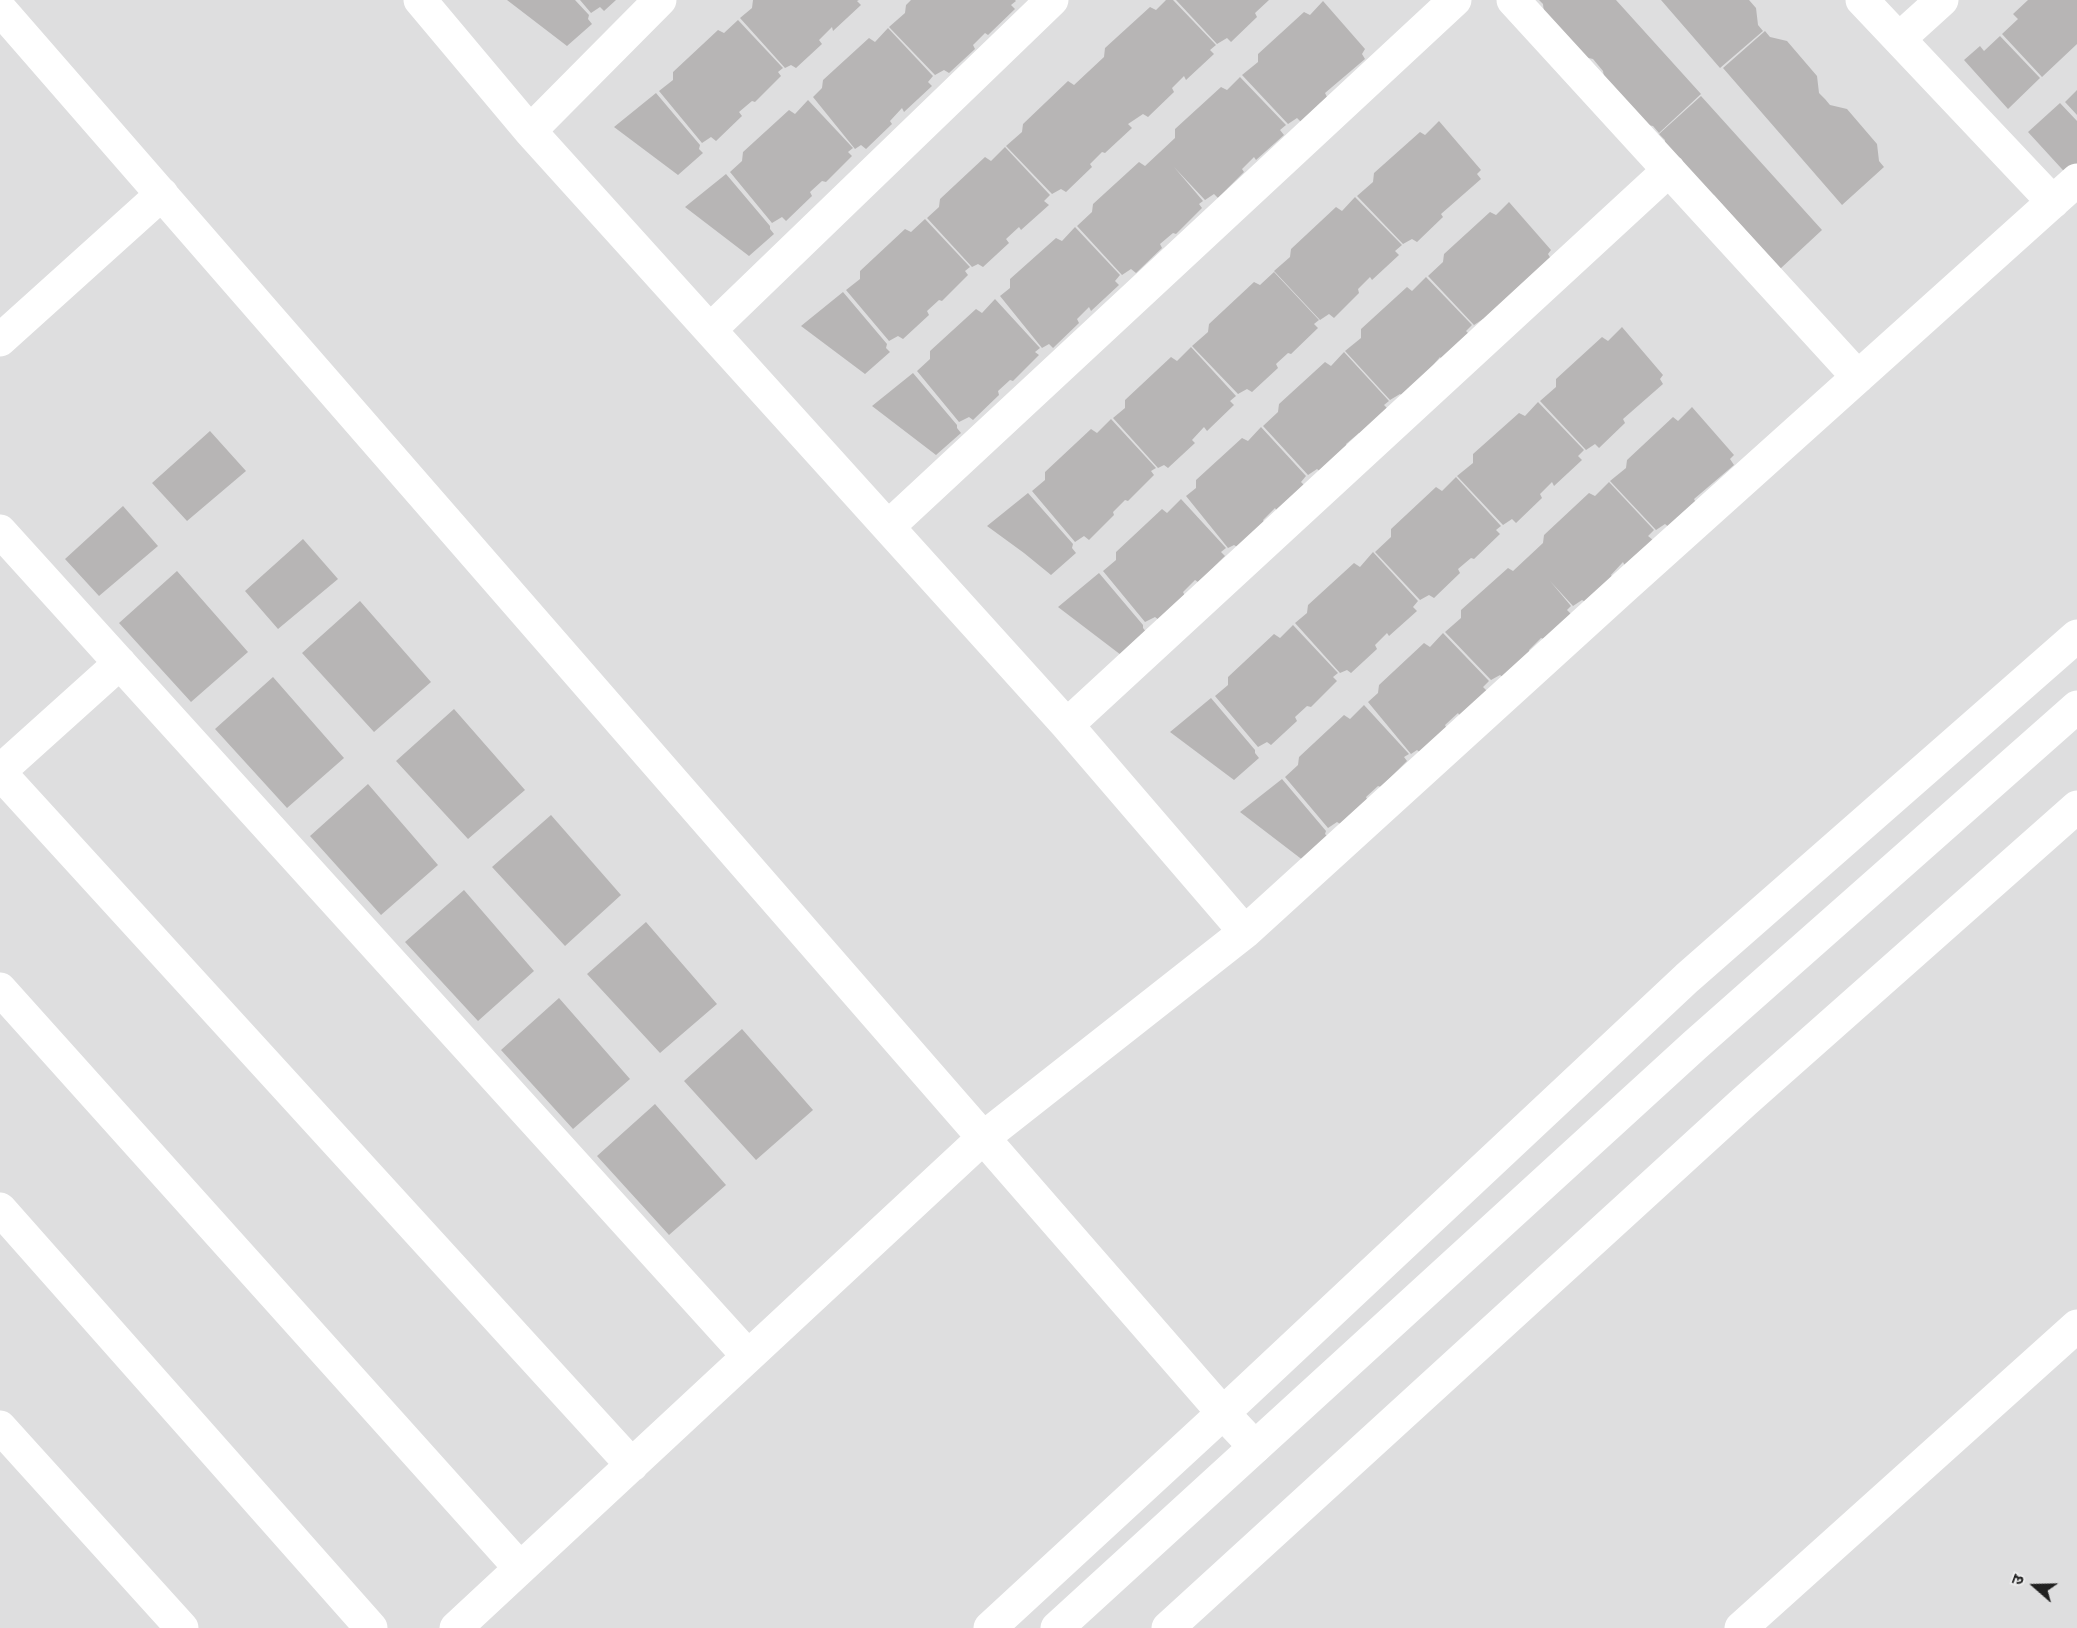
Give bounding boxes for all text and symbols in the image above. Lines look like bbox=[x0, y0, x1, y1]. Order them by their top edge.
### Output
north arrow bbox=[2005, 1556, 2065, 1616]
text: उ bbox=[2007, 1572, 2028, 1587]

